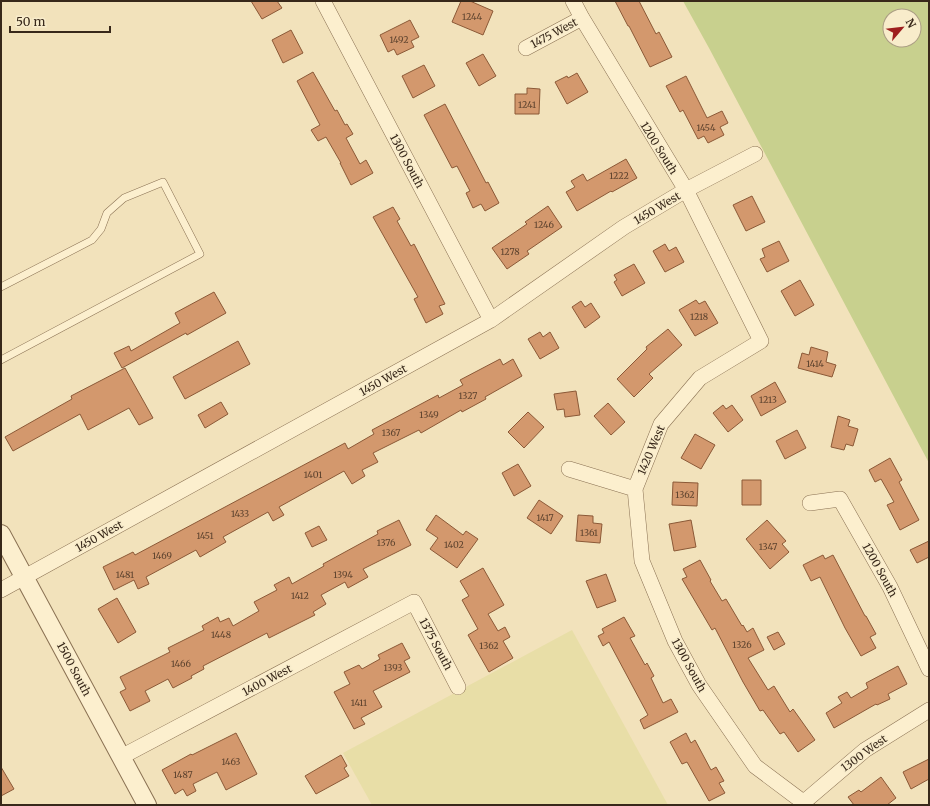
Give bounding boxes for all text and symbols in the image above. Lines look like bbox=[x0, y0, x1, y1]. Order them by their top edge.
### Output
scale bar bbox=[10, 8, 110, 34]
north arrow bbox=[882, 8, 922, 48]
house number: 1244 bbox=[462, 11, 483, 22]
text: 50 m bbox=[16, 14, 45, 29]
street label: 1475 West bbox=[528, 15, 580, 51]
text: N bbox=[903, 16, 919, 31]
house number: 1492 bbox=[389, 34, 409, 45]
house number: 1241 bbox=[518, 99, 536, 110]
street label: 1200 South bbox=[637, 119, 681, 177]
house number: 1454 bbox=[697, 122, 716, 133]
street label: 1300 South bbox=[387, 132, 427, 191]
house number: 1222 bbox=[609, 170, 629, 181]
street label: 1450 West bbox=[631, 188, 684, 227]
house number: 1246 bbox=[534, 219, 555, 230]
house number: 1278 bbox=[500, 246, 520, 257]
house number: 1218 bbox=[690, 311, 708, 322]
house number: 1414 bbox=[806, 358, 824, 369]
street label: 1450 West bbox=[357, 361, 410, 399]
house number: 1327 bbox=[459, 390, 477, 401]
house number: 1213 bbox=[759, 394, 777, 405]
house number: 1349 bbox=[419, 409, 439, 420]
street label: 1420 West bbox=[634, 422, 668, 477]
house number: 1367 bbox=[382, 427, 400, 438]
house number: 1401 bbox=[304, 469, 322, 480]
house number: 1362 bbox=[675, 489, 695, 500]
house number: 1433 bbox=[231, 508, 249, 519]
house number: 1417 bbox=[536, 512, 554, 523]
street label: 1450 West bbox=[73, 517, 126, 555]
house number: 1361 bbox=[580, 527, 598, 538]
house number: 1451 bbox=[196, 530, 214, 541]
house number: 1376 bbox=[377, 537, 396, 548]
house number: 1402 bbox=[444, 539, 464, 550]
house number: 1347 bbox=[759, 541, 777, 552]
street label: 1200 South bbox=[859, 541, 901, 600]
house number: 1469 bbox=[152, 550, 172, 561]
house number: 1481 bbox=[116, 569, 134, 580]
house number: 1394 bbox=[333, 569, 353, 580]
house number: 1412 bbox=[291, 590, 309, 601]
street label: 1375 South bbox=[416, 616, 456, 673]
house number: 1448 bbox=[211, 629, 231, 640]
street label: 1300 South bbox=[669, 636, 710, 695]
house number: 1326 bbox=[732, 639, 752, 650]
street label: 1500 South bbox=[54, 640, 94, 699]
house number: 1362 bbox=[479, 640, 499, 651]
house number: 1466 bbox=[171, 658, 192, 669]
street label: 1400 West bbox=[240, 661, 295, 699]
house number: 1393 bbox=[384, 662, 402, 673]
house number: 1411 bbox=[351, 697, 367, 708]
street label: 1300 West bbox=[838, 731, 890, 774]
house number: 1463 bbox=[221, 756, 241, 767]
house number: 1487 bbox=[173, 769, 193, 780]

